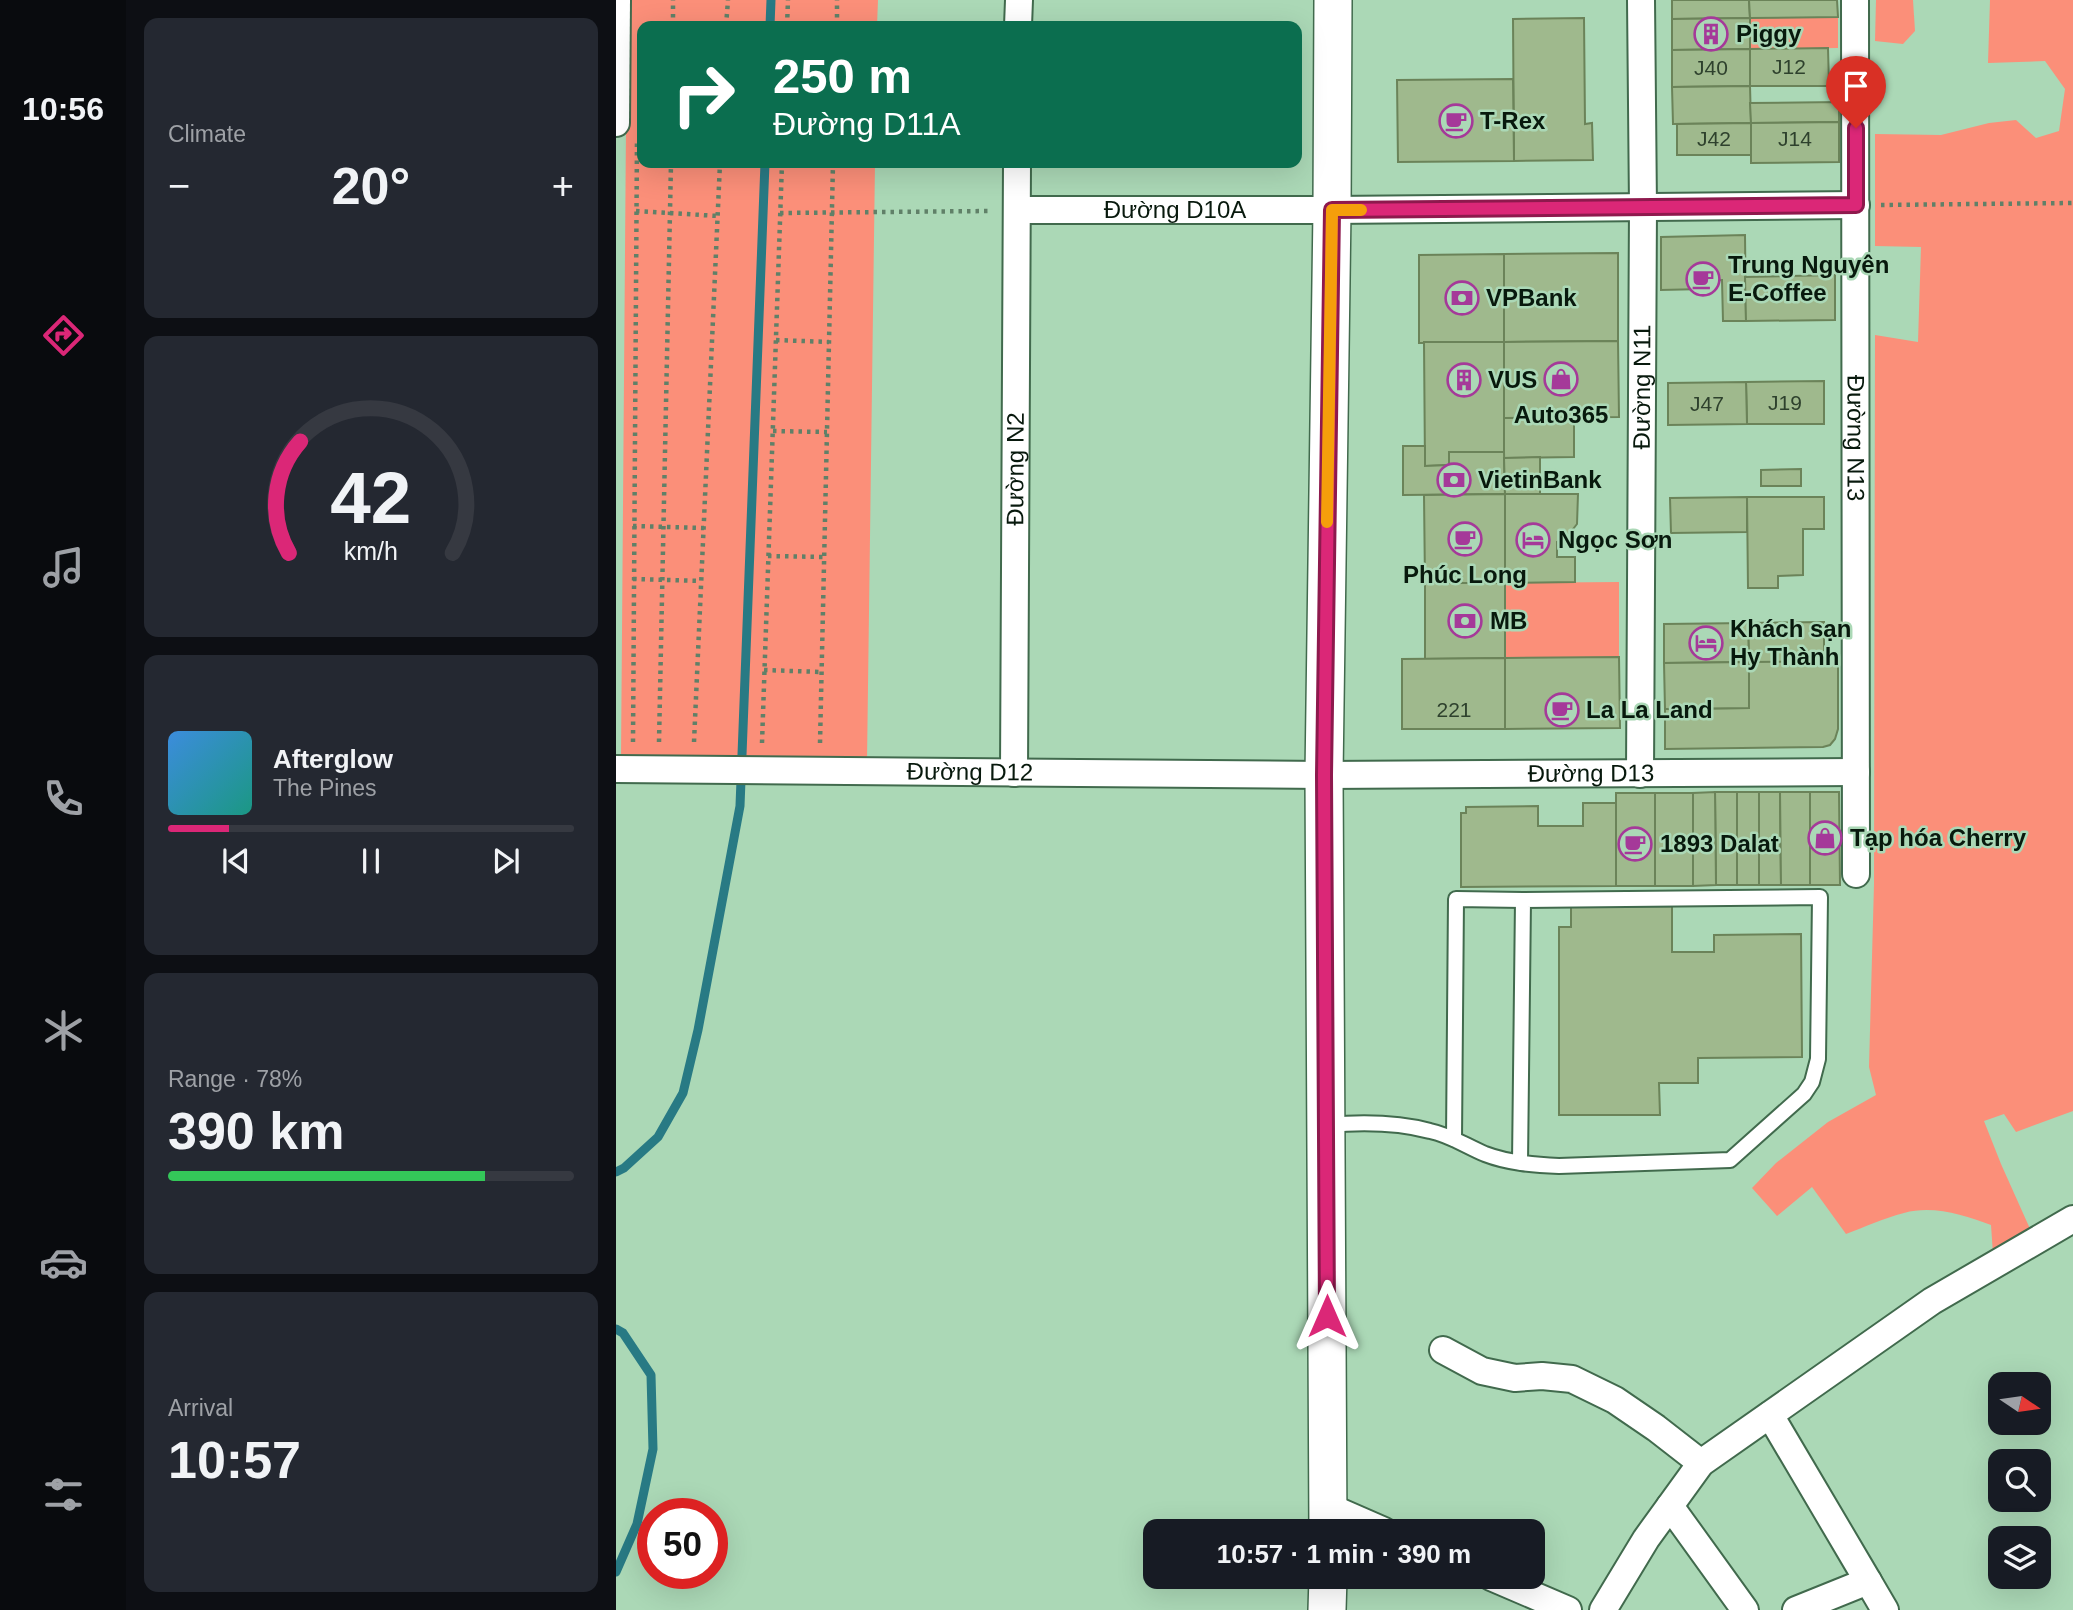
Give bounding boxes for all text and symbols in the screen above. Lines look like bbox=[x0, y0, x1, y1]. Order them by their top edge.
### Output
building icon: Piggy bbox=[1692, 15, 1730, 53]
place label: Piggy bbox=[1736, 20, 1802, 47]
icon: right bbox=[658, 49, 749, 140]
text: 250 m bbox=[773, 49, 912, 103]
house number: J12 bbox=[1772, 55, 1806, 78]
house number: J40 bbox=[1694, 56, 1728, 79]
pin bbox=[1826, 56, 1886, 128]
icon: arrive bbox=[1837, 67, 1875, 105]
text: 10:56 bbox=[22, 91, 104, 127]
cafe icon: T-Rex bbox=[1437, 102, 1475, 140]
text: Đường D11A bbox=[773, 106, 961, 142]
place label: T-Rex bbox=[1480, 107, 1546, 134]
text: Climate bbox=[168, 121, 246, 147]
house number: J42 bbox=[1697, 127, 1731, 150]
house number: J14 bbox=[1778, 127, 1812, 150]
text: 20° bbox=[332, 157, 410, 215]
text: − bbox=[168, 165, 190, 207]
text: + bbox=[552, 165, 574, 207]
street label: Đường D10A bbox=[1104, 196, 1246, 223]
place label: Trung Nguyên E-Coffee bbox=[1728, 251, 1889, 306]
cafe icon: Trung Nguyên E-Coffee bbox=[1684, 260, 1722, 298]
bank icon: VPBank bbox=[1443, 279, 1481, 317]
place label: VPBank bbox=[1486, 284, 1577, 311]
icon: directions bbox=[39, 311, 88, 360]
street label: Đường N11 bbox=[1628, 325, 1655, 449]
shop icon: Auto365 bbox=[1542, 360, 1580, 398]
building icon: VUS bbox=[1445, 361, 1483, 399]
place label: VUS bbox=[1488, 366, 1537, 393]
street label: Đường N13 bbox=[1842, 375, 1870, 501]
house number: J19 bbox=[1768, 391, 1802, 414]
house number: J47 bbox=[1690, 392, 1724, 415]
place label: Auto365 bbox=[1514, 401, 1608, 428]
street label: Đường N2 bbox=[1001, 412, 1029, 526]
text: 42 bbox=[331, 457, 411, 538]
bank icon: VietinBank bbox=[1435, 461, 1473, 499]
place label: VietinBank bbox=[1478, 466, 1602, 493]
cafe icon: Phúc Long bbox=[1446, 520, 1484, 558]
hotel icon: Ngọc Sơn bbox=[1514, 521, 1552, 559]
place label: Ngọc Sơn bbox=[1558, 526, 1672, 553]
text: km/h bbox=[344, 536, 398, 564]
icon: music bbox=[39, 543, 88, 592]
place label: Phúc Long bbox=[1403, 561, 1527, 588]
bank icon: MB bbox=[1446, 602, 1484, 640]
place label: MB bbox=[1490, 607, 1527, 634]
place label: Khách sạn Hy Thành bbox=[1730, 615, 1851, 670]
hotel icon: Khách sạn Hy Thành bbox=[1687, 624, 1725, 662]
cafe icon: La La Land bbox=[1543, 691, 1581, 729]
place label: La La Land bbox=[1586, 696, 1713, 723]
house number: 221 bbox=[1436, 698, 1472, 721]
text: Afterglow bbox=[273, 744, 393, 774]
street label: Đường D12 bbox=[907, 757, 1033, 786]
street label: Đường D13 bbox=[1528, 759, 1654, 787]
icon: phone bbox=[39, 774, 88, 823]
text: The Pines bbox=[273, 775, 377, 801]
shop icon: Tạp hóa Cherry bbox=[1806, 819, 1844, 857]
place label: Tạp hóa Cherry bbox=[1850, 824, 2027, 851]
cafe icon: 1893 Dalat bbox=[1616, 825, 1654, 863]
place label: 1893 Dalat bbox=[1660, 830, 1779, 857]
icon: previous bbox=[217, 842, 255, 880]
icon: pause bbox=[352, 842, 390, 880]
icon: next bbox=[487, 842, 525, 880]
icon: climate bbox=[39, 1006, 88, 1055]
text: Range · 78% bbox=[168, 1066, 302, 1092]
text: 390 km bbox=[168, 1102, 344, 1160]
icon: car bbox=[39, 1238, 88, 1287]
position arrow bbox=[1290, 1279, 1364, 1353]
north arrow bbox=[1988, 1372, 2051, 1435]
map controls bbox=[1988, 1372, 2051, 1589]
text: Arrival bbox=[168, 1395, 233, 1421]
text: 10:57 bbox=[168, 1431, 301, 1489]
button: search bbox=[1988, 1449, 2051, 1512]
icon: filters bbox=[39, 1470, 88, 1519]
speed limit sign: 50 bbox=[637, 1498, 728, 1589]
button: layers bbox=[1988, 1526, 2051, 1589]
text: 10:57 · 1 min · 390 m bbox=[1217, 1539, 1471, 1569]

